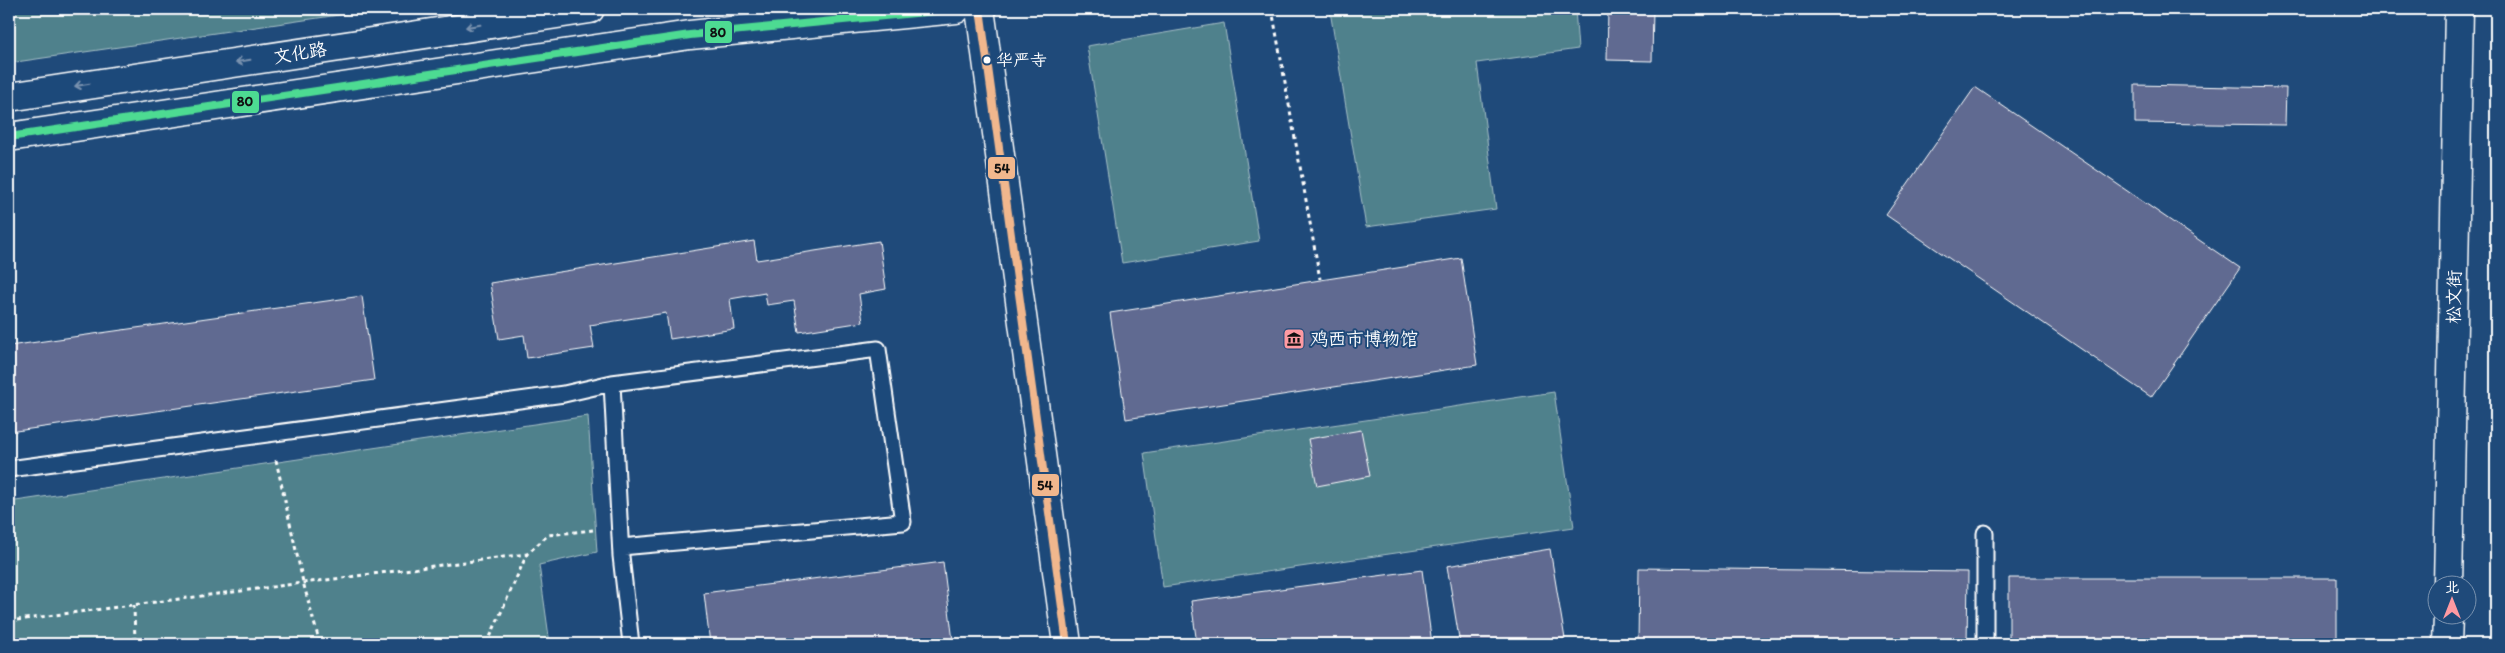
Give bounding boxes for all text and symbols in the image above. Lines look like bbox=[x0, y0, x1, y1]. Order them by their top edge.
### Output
line badge: 80 bbox=[704, 20, 733, 44]
one-way arrow bbox=[465, 22, 481, 32]
text: 80 bbox=[710, 24, 727, 41]
street label: 文化路 bbox=[272, 38, 328, 68]
place label: 华严寺 bbox=[996, 50, 1047, 70]
marker: 华严寺 bbox=[982, 55, 992, 65]
one-way arrow bbox=[235, 57, 251, 67]
one-way arrow bbox=[75, 81, 91, 91]
line badge: 80 bbox=[231, 90, 260, 114]
text: 80 bbox=[237, 93, 254, 110]
line badge: 54 bbox=[987, 156, 1016, 180]
text: 54 bbox=[994, 160, 1010, 177]
street label: 松文街 bbox=[2443, 270, 2465, 324]
museum icon: 鸡西市博物馆 bbox=[1282, 327, 1306, 351]
place label: 鸡西市博物馆 bbox=[1310, 328, 1418, 350]
line badge: 54 bbox=[1031, 473, 1060, 497]
text: 54 bbox=[1037, 477, 1053, 494]
north arrow bbox=[2428, 576, 2478, 626]
text: 北 bbox=[2445, 579, 2459, 596]

